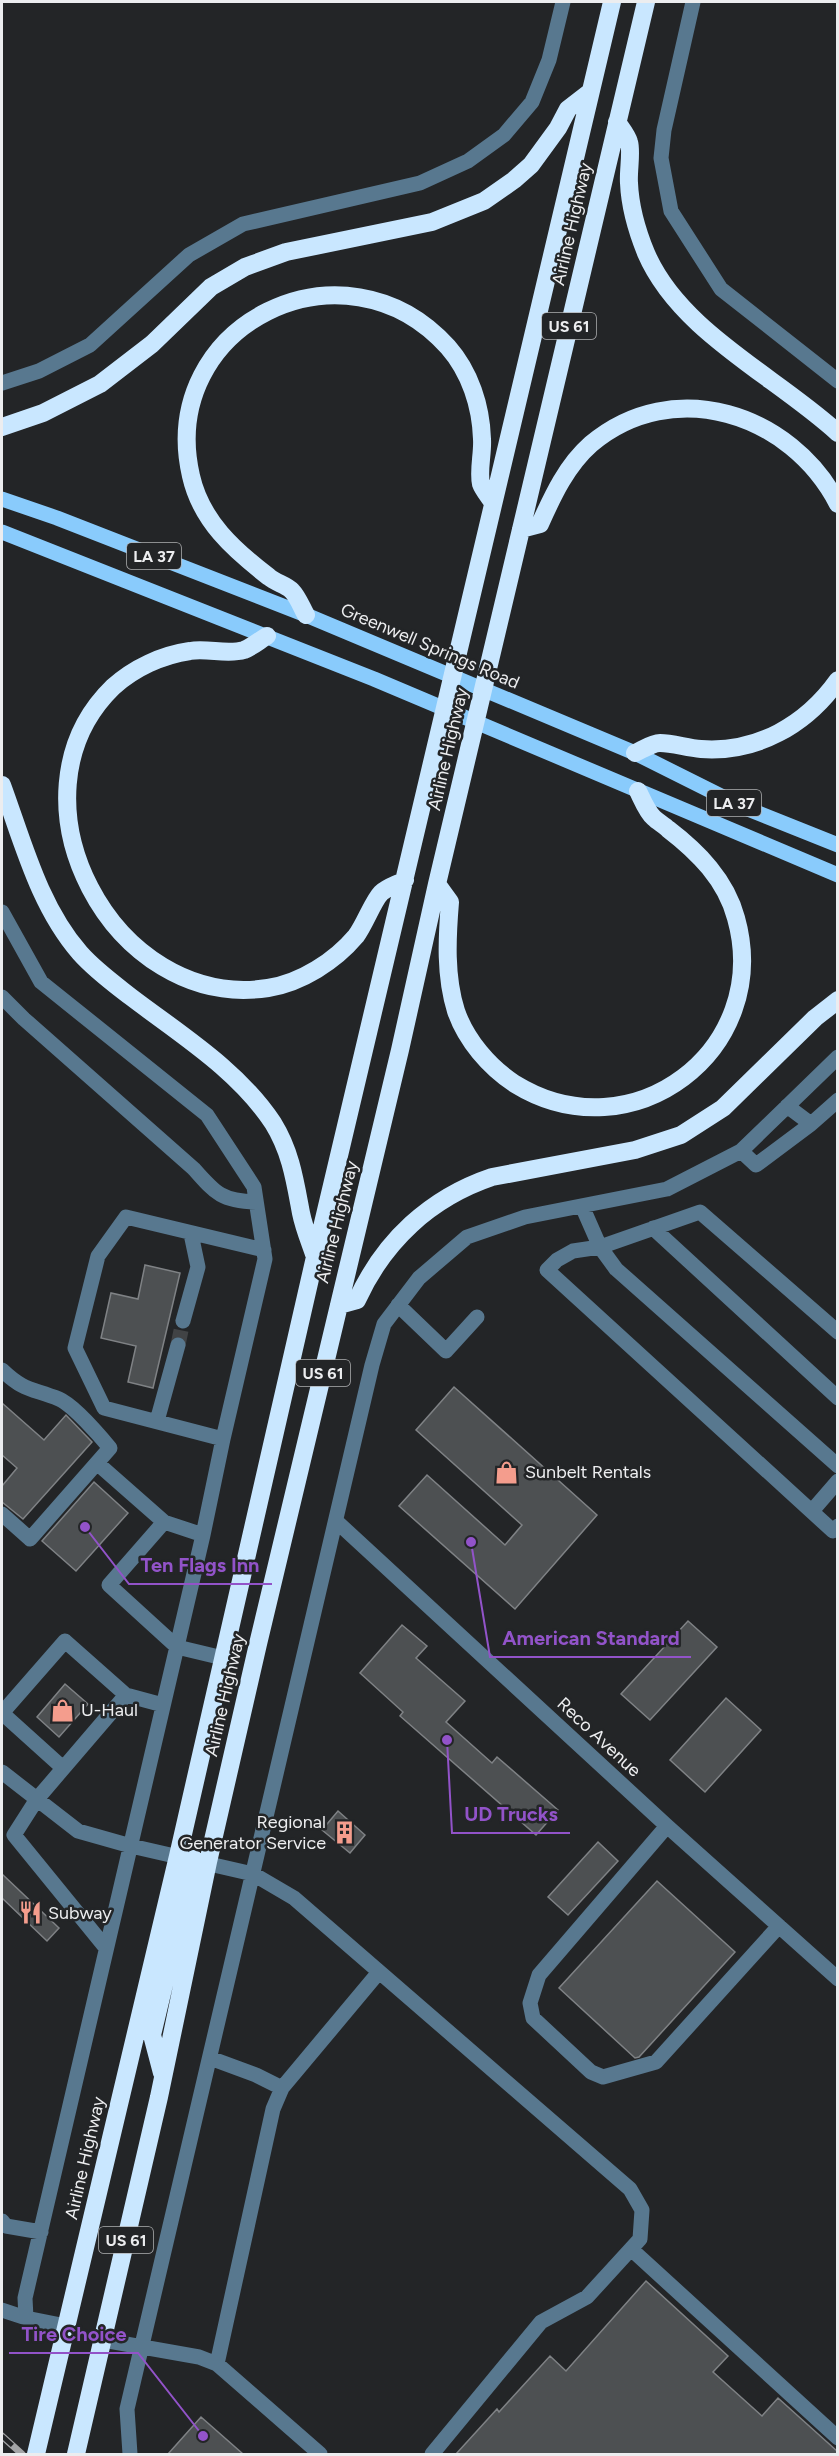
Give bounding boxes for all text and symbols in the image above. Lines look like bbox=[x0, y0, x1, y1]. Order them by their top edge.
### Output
street label: Airline Highway bbox=[547, 160, 597, 288]
road number: US 61 bbox=[542, 313, 596, 339]
road number: LA 37 bbox=[127, 543, 181, 569]
street label: Greenwell Springs Road bbox=[337, 598, 523, 694]
street label: Airline Highway bbox=[423, 685, 473, 813]
road number: LA 37 bbox=[707, 790, 761, 816]
street label: Airline Highway bbox=[311, 1158, 363, 1286]
road number: US 61 bbox=[296, 1360, 350, 1386]
shop icon: Sunbelt Rentals bbox=[494, 1459, 520, 1485]
place label: Sunbelt Rentals bbox=[525, 1461, 651, 1483]
callout: Ten Flags Inn bbox=[129, 1546, 272, 1584]
text: Ten Flags Inn bbox=[141, 1553, 259, 1577]
callout: American Standard bbox=[490, 1619, 691, 1657]
text: American Standard bbox=[502, 1626, 680, 1650]
street label: Airline Highway bbox=[200, 1631, 250, 1759]
street label: Reco Avenue bbox=[553, 1693, 646, 1782]
shop icon: U-Haul bbox=[50, 1697, 76, 1723]
place label: U-Haul bbox=[81, 1699, 138, 1721]
callout: UD Trucks bbox=[452, 1795, 570, 1833]
text: UD Trucks bbox=[464, 1802, 558, 1826]
place label: Regional Generator Service bbox=[180, 1811, 326, 1854]
building icon: Regional Generator Service bbox=[331, 1819, 357, 1845]
restaurant icon: Subway bbox=[17, 1900, 43, 1926]
place label: Subway bbox=[48, 1902, 112, 1924]
street label: Airline Highway bbox=[60, 2094, 110, 2222]
road number: US 61 bbox=[99, 2227, 153, 2253]
callout: Tire Choice bbox=[9, 2315, 138, 2353]
text: Tire Choice bbox=[21, 2322, 127, 2346]

